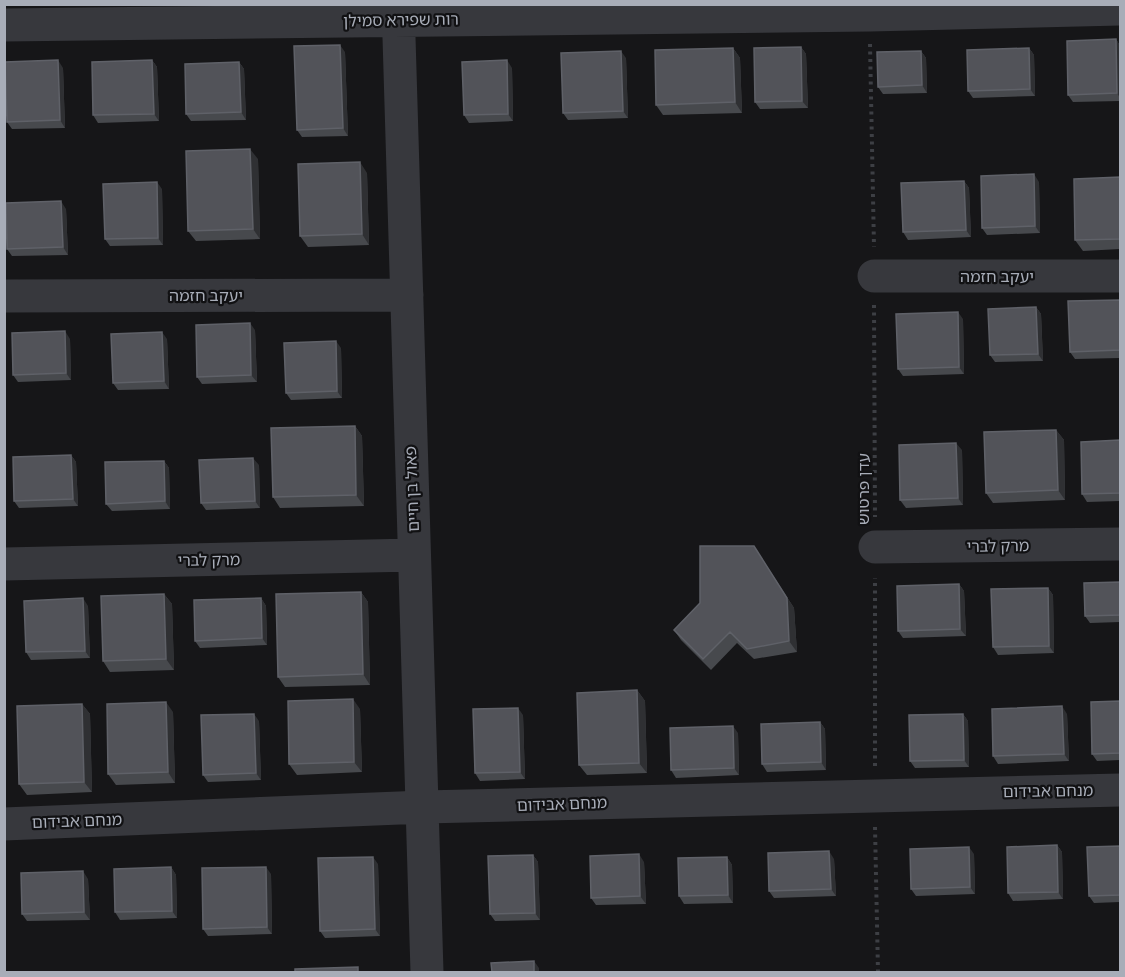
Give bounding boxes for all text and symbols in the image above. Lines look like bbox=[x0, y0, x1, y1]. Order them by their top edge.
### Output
street label: רות שפירא סמילן bbox=[343, 8, 459, 32]
street label: יעקב חזמה bbox=[960, 266, 1034, 287]
street label: יעקב חזמה bbox=[169, 285, 243, 306]
street label: פאול בן חיים bbox=[400, 446, 424, 532]
street label: עדן פרטוש bbox=[853, 453, 874, 525]
street label: מרק לברי bbox=[967, 535, 1029, 557]
street label: מרק לברי bbox=[178, 549, 240, 571]
street label: מנחם אבידום bbox=[1003, 780, 1093, 802]
street label: מנחם אבידום bbox=[516, 792, 608, 816]
street label: מנחם אבידום bbox=[31, 809, 123, 833]

